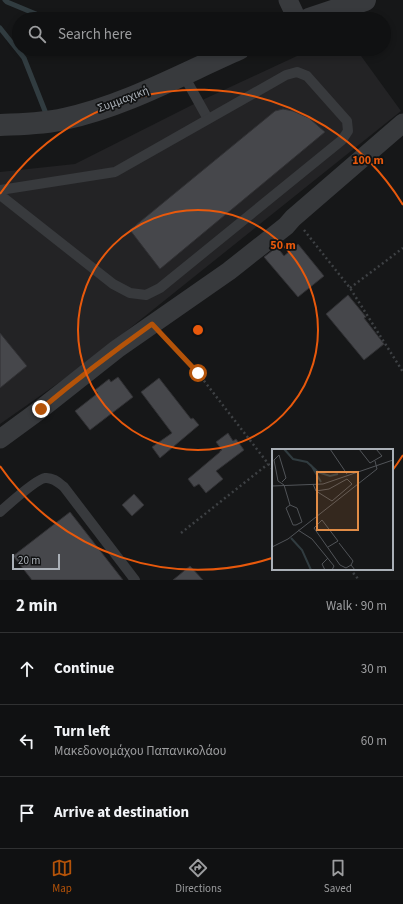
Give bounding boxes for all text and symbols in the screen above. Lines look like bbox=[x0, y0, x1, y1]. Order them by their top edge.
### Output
search box bbox=[12, 12, 391, 56]
icon: search bbox=[26, 23, 48, 45]
text: Search here bbox=[58, 24, 132, 45]
street label: Συμμαχική bbox=[95, 82, 151, 117]
text: 100 m bbox=[352, 152, 384, 169]
text: 50 m bbox=[270, 237, 296, 254]
centre of rings bbox=[191, 323, 205, 337]
route start bbox=[189, 364, 207, 382]
route end bbox=[32, 400, 50, 418]
inset map bbox=[272, 449, 393, 570]
scale bar bbox=[12, 552, 60, 571]
text: 20 m bbox=[18, 553, 40, 568]
text: 2 min bbox=[16, 594, 57, 618]
text: Walk · 90 m bbox=[326, 597, 387, 615]
icon: ahead bbox=[16, 658, 38, 680]
text: Continue bbox=[54, 658, 114, 679]
text: 30 m bbox=[361, 660, 387, 678]
text: Turn left bbox=[54, 721, 110, 742]
icon: left bbox=[16, 730, 38, 752]
text: 60 m bbox=[361, 732, 387, 750]
text: Μακεδονομάχου Παπανικολάου bbox=[54, 742, 226, 760]
icon: arrive bbox=[16, 802, 38, 824]
text: Arrive at destination bbox=[54, 802, 189, 823]
tab: Map bbox=[51, 857, 73, 896]
tab: Directions bbox=[175, 857, 222, 896]
tab: Saved bbox=[324, 857, 352, 896]

